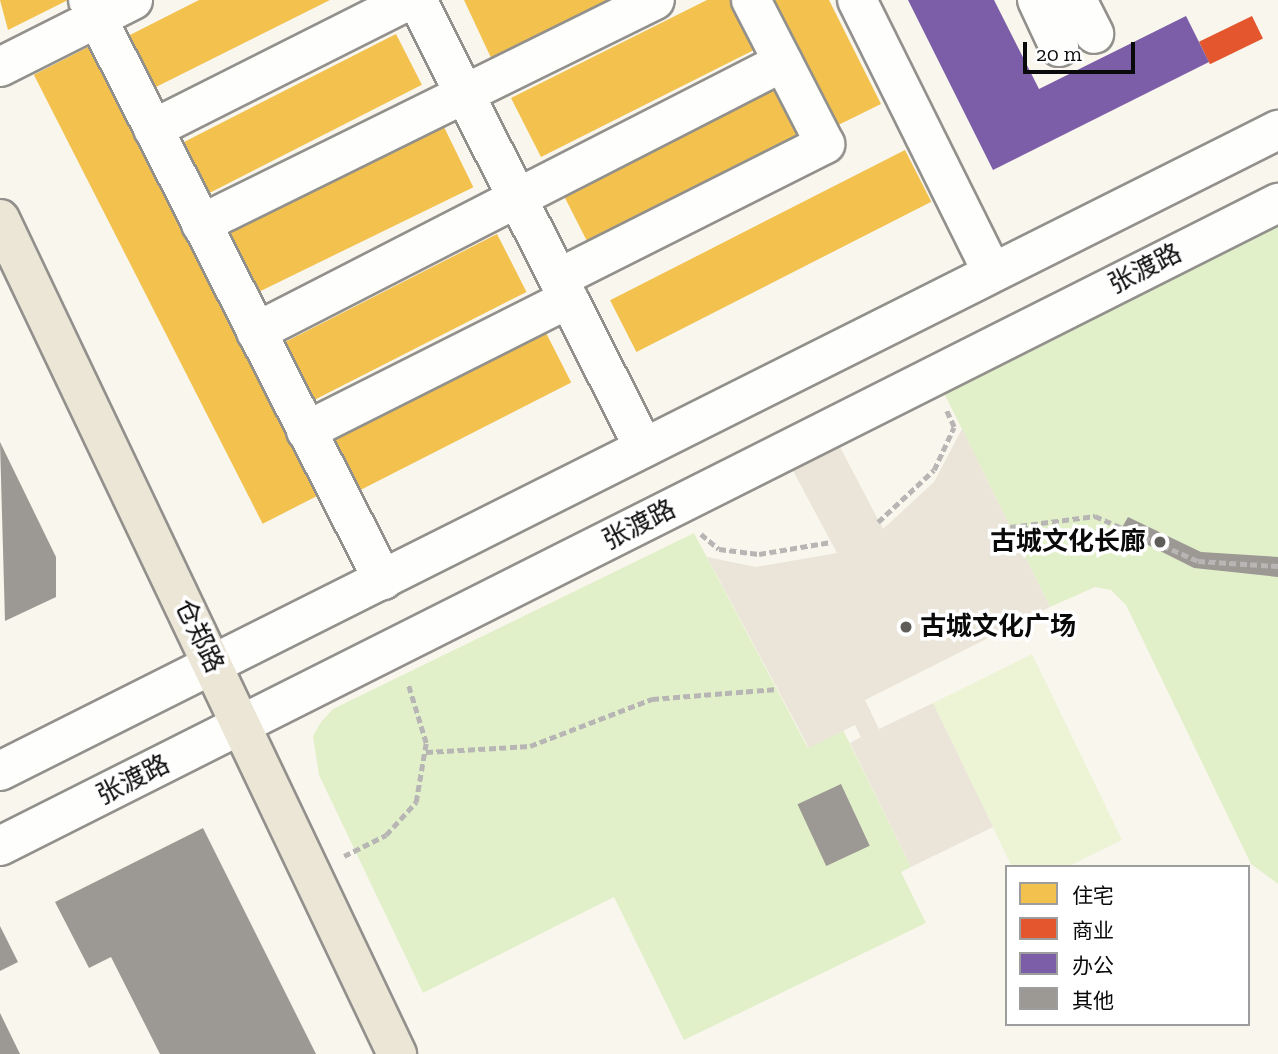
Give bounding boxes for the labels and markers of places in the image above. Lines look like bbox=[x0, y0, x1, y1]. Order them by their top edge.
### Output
place label: 古城文化长廊 bbox=[990, 526, 1146, 558]
marker: 古城文化长廊 bbox=[1152, 534, 1168, 550]
place label: 古城文化广场 bbox=[920, 611, 1076, 643]
marker: 古城文化广场 bbox=[898, 619, 914, 635]

